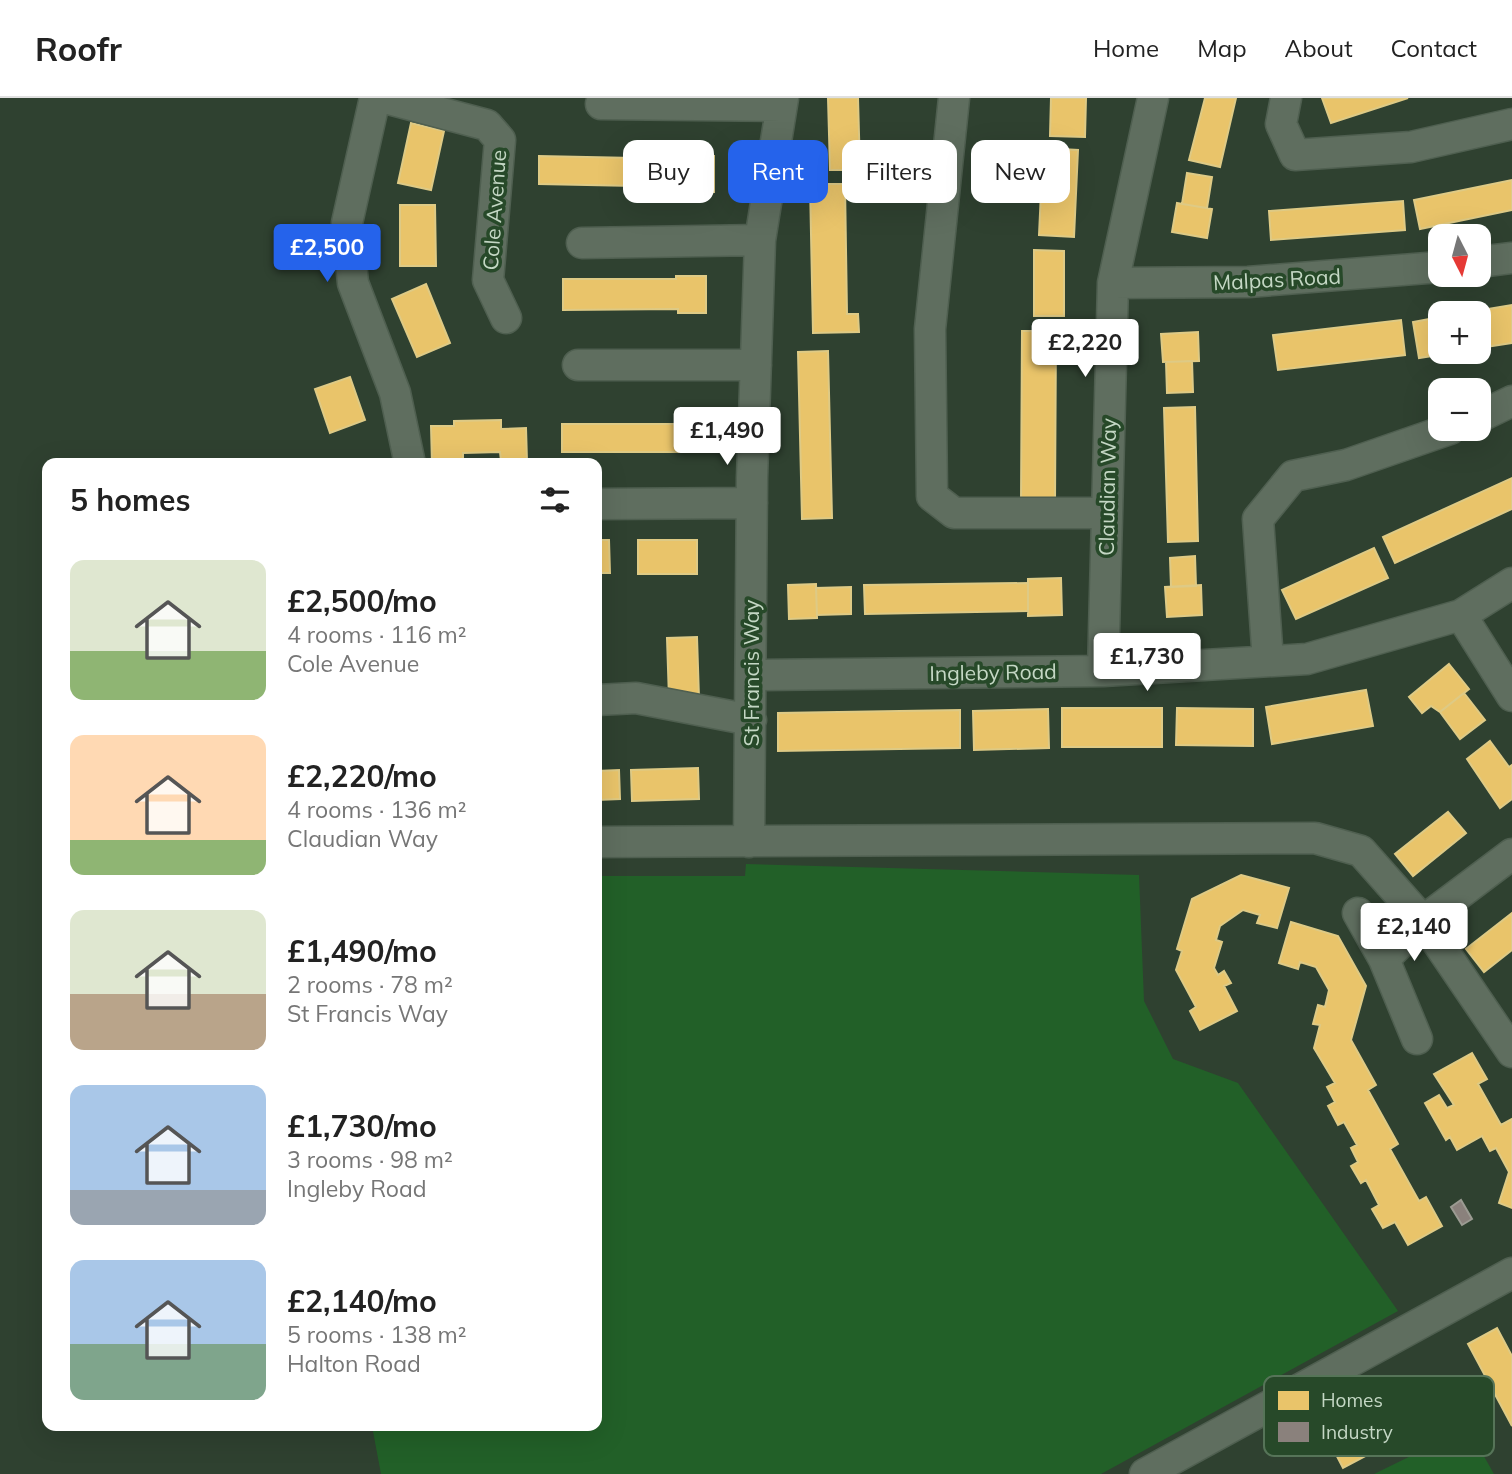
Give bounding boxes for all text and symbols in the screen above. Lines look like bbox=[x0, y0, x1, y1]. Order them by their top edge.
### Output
text: Roofr bbox=[35, 28, 122, 69]
text: Home bbox=[1093, 33, 1159, 63]
text: Map bbox=[1197, 33, 1247, 63]
text: About bbox=[1285, 33, 1353, 63]
text: Contact bbox=[1391, 33, 1477, 63]
chip: Buy bbox=[623, 140, 714, 203]
chip: Rent bbox=[728, 140, 828, 203]
chip: Filters bbox=[842, 140, 957, 203]
chip: New bbox=[971, 140, 1070, 203]
street label: Cole Avenue bbox=[477, 149, 511, 271]
north arrow bbox=[1428, 224, 1491, 287]
map controls bbox=[1428, 224, 1491, 441]
pin: £2,500 bbox=[270, 225, 384, 284]
text: £2,500 bbox=[290, 232, 364, 261]
street label: Malpas Road bbox=[1212, 263, 1342, 295]
button: + bbox=[1428, 301, 1491, 364]
pin: £2,220 bbox=[1028, 320, 1142, 379]
text: £2,220 bbox=[1048, 327, 1122, 356]
button: − bbox=[1428, 378, 1491, 441]
pin: £1,490 bbox=[670, 408, 784, 467]
text: £1,490 bbox=[690, 415, 764, 444]
street label: Claudian Way bbox=[1093, 418, 1121, 556]
text: 5 homes bbox=[70, 481, 191, 519]
icon: filters bbox=[536, 481, 574, 519]
text: £2,500/mo bbox=[287, 582, 437, 620]
icon: home bbox=[126, 588, 210, 672]
street label: St Francis Way bbox=[738, 600, 764, 746]
text: 4 rooms · 116 m² bbox=[287, 620, 467, 649]
pin: £1,730 bbox=[1090, 634, 1204, 693]
text: £1,730 bbox=[1110, 641, 1184, 670]
text: Cole Avenue bbox=[287, 649, 419, 678]
street label: Ingleby Road bbox=[929, 658, 1057, 686]
text: £2,220/mo bbox=[287, 757, 437, 795]
icon: home bbox=[126, 763, 210, 847]
text: 4 rooms · 136 m² bbox=[287, 795, 467, 824]
text: Claudian Way bbox=[287, 824, 438, 853]
pin: £2,140 bbox=[1357, 904, 1471, 963]
text: £2,140 bbox=[1377, 911, 1451, 940]
text: £1,490/mo bbox=[287, 932, 437, 970]
icon: home bbox=[126, 938, 210, 1022]
text: 2 rooms · 78 m² bbox=[287, 970, 453, 999]
text: St Francis Way bbox=[287, 999, 448, 1028]
text: £1,730/mo bbox=[287, 1107, 437, 1145]
icon: home bbox=[126, 1113, 210, 1197]
text: 3 rooms · 98 m² bbox=[287, 1145, 453, 1174]
text: Ingleby Road bbox=[287, 1174, 427, 1203]
text: £2,140/mo bbox=[287, 1282, 437, 1320]
icon: home bbox=[126, 1288, 210, 1372]
text: 5 rooms · 138 m² bbox=[287, 1320, 467, 1349]
text: Halton Road bbox=[287, 1349, 421, 1378]
legend bbox=[1264, 1376, 1494, 1456]
text: Homes bbox=[1321, 1388, 1383, 1412]
text: Industry bbox=[1321, 1420, 1393, 1444]

